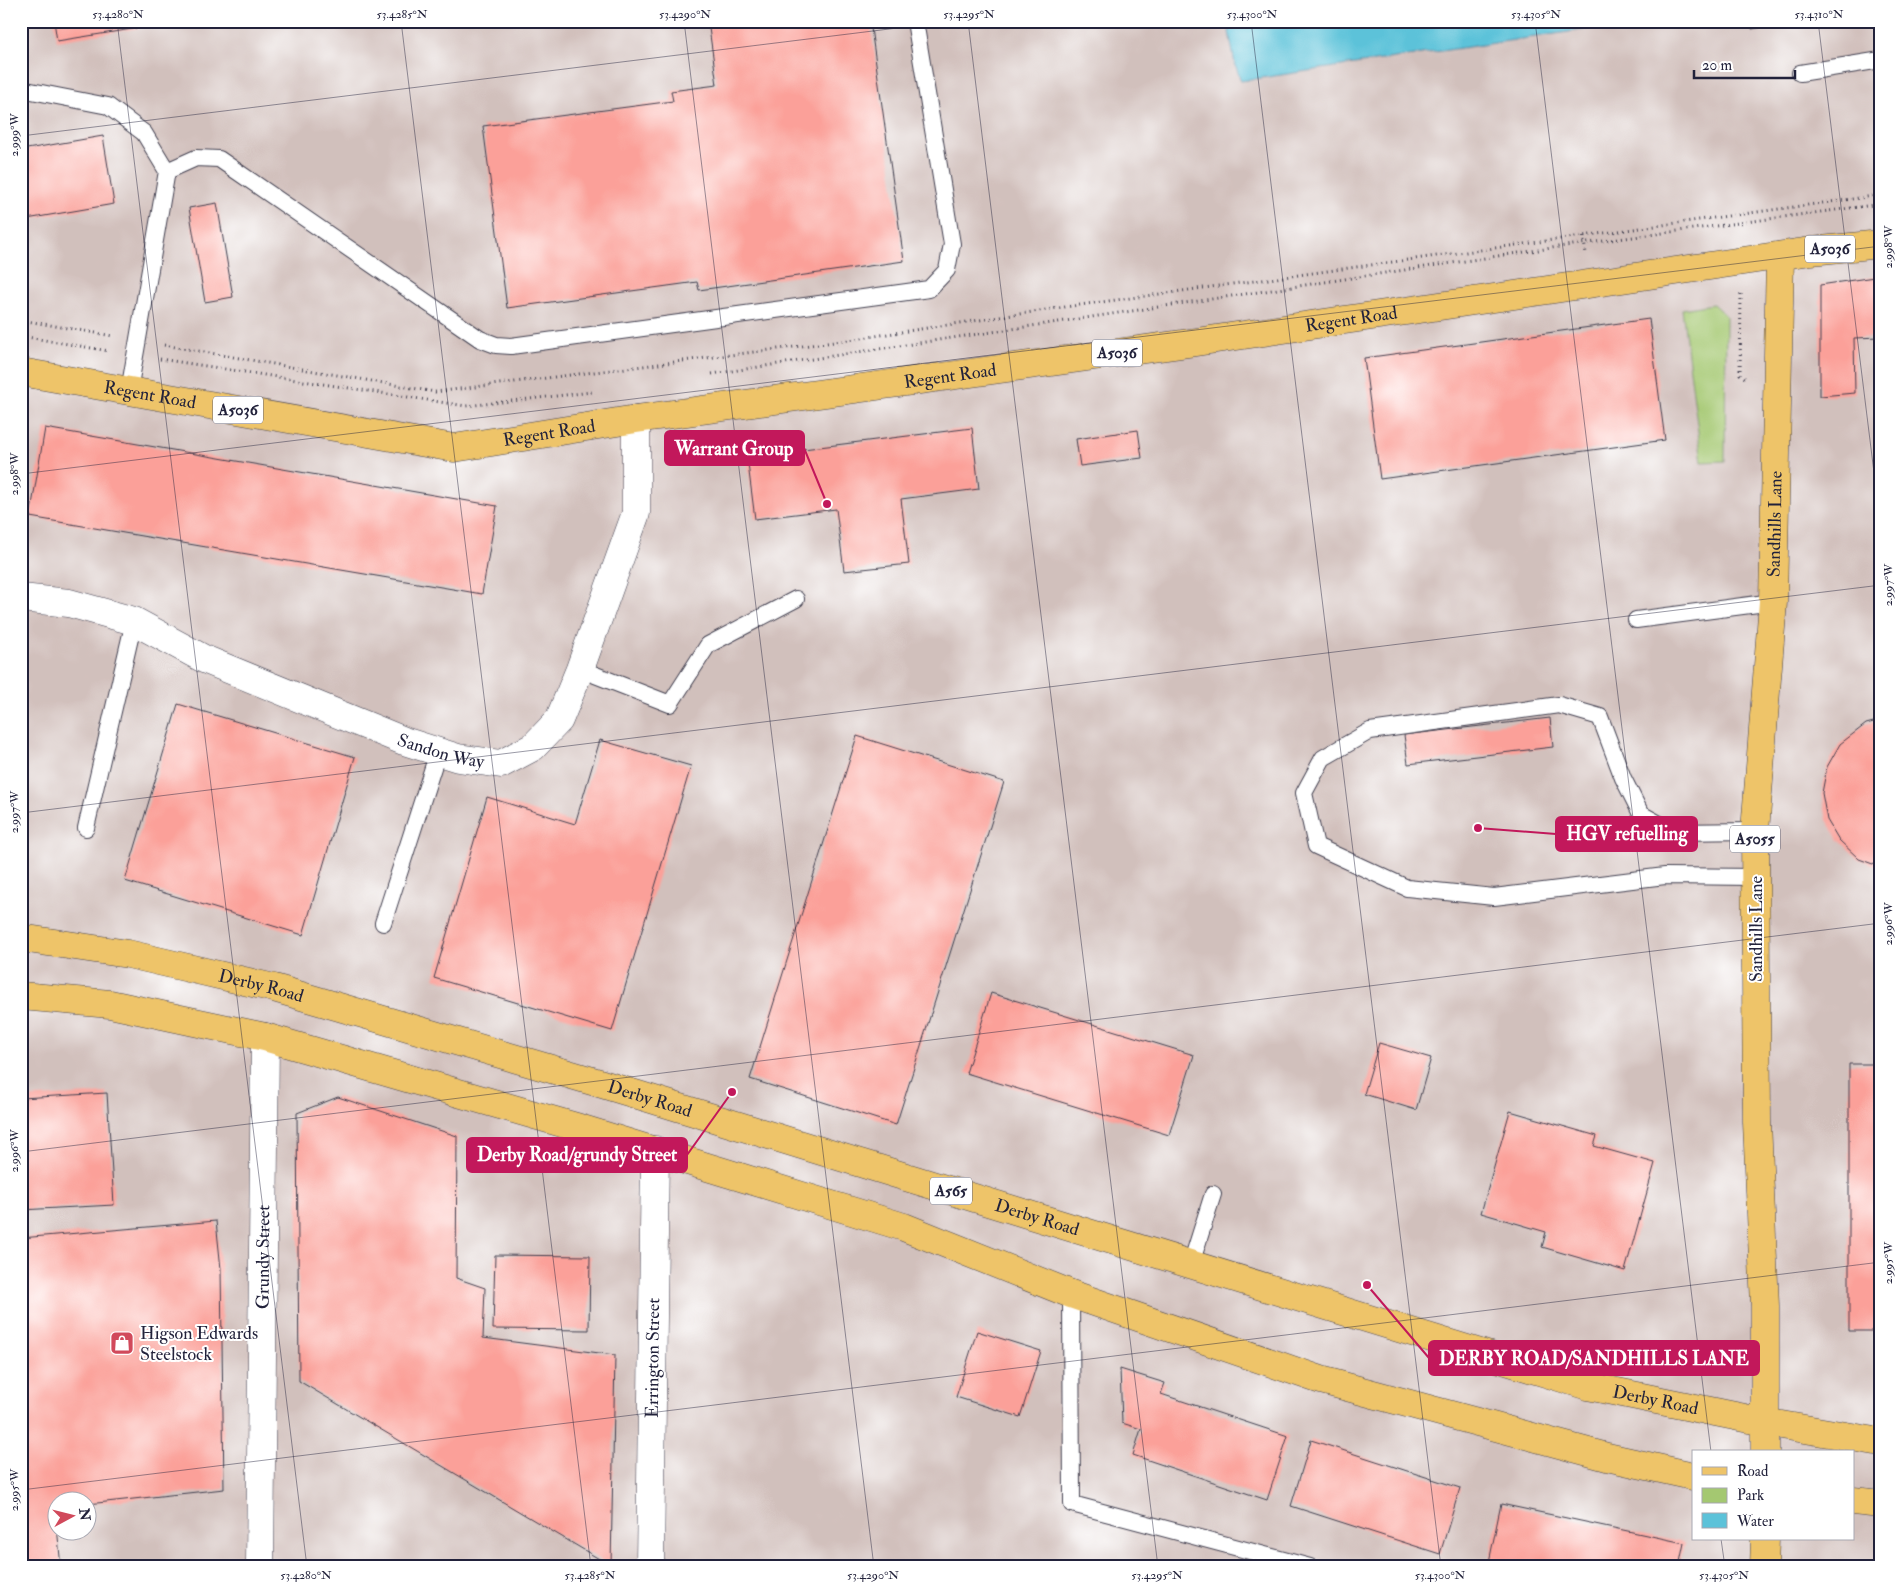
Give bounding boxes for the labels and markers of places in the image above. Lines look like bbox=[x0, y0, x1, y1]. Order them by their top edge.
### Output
callout: Warrant Group bbox=[665, 431, 804, 465]
callout: HGV refuelling bbox=[1556, 817, 1697, 851]
callout: Derby Road/grundy Street bbox=[467, 1138, 687, 1172]
place label: Higson Edwards Steelstock bbox=[140, 1322, 258, 1366]
shop icon: Higson Edwards Steelstock bbox=[109, 1330, 135, 1356]
callout: DERBY ROAD/SANDHILLS LANE bbox=[1429, 1341, 1759, 1375]

